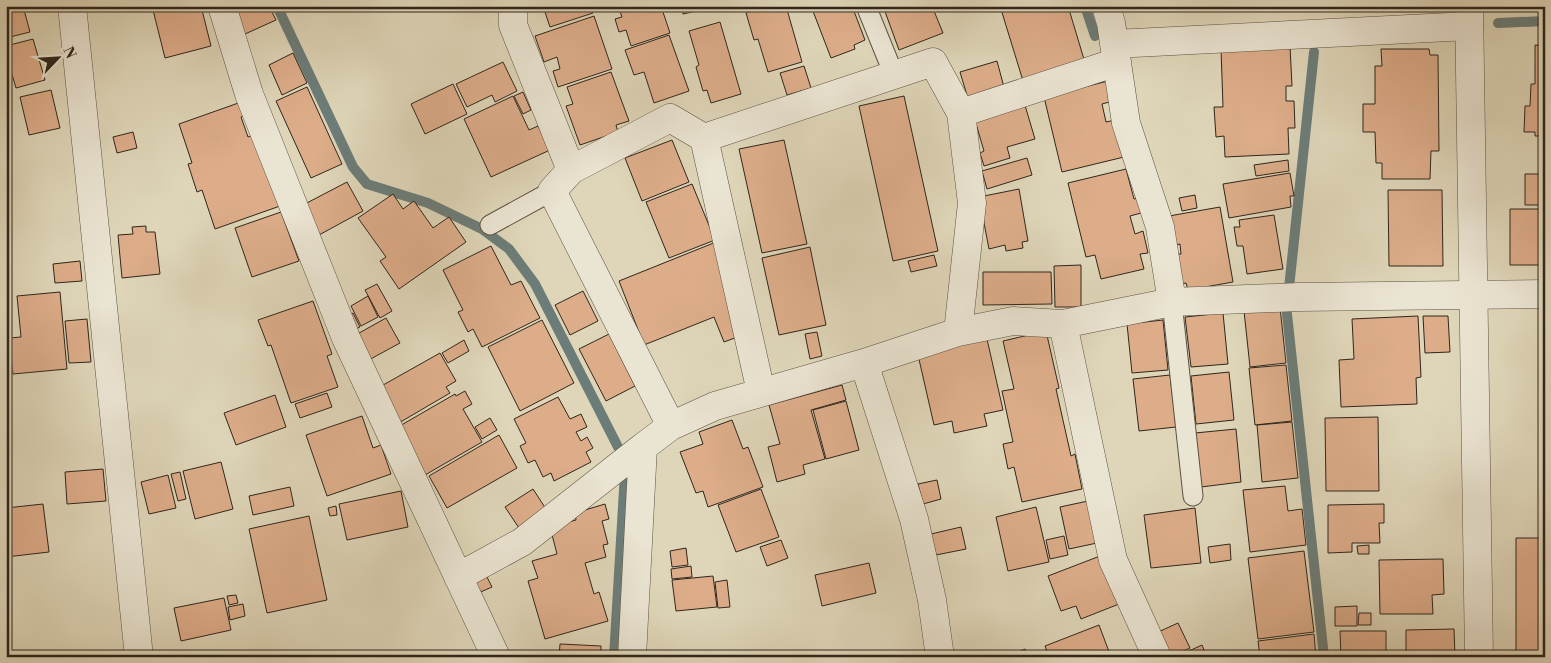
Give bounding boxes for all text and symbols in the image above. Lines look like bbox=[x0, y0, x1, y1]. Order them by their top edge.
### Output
north arrow bbox=[32, 32, 82, 82]
text: N bbox=[58, 44, 79, 62]

